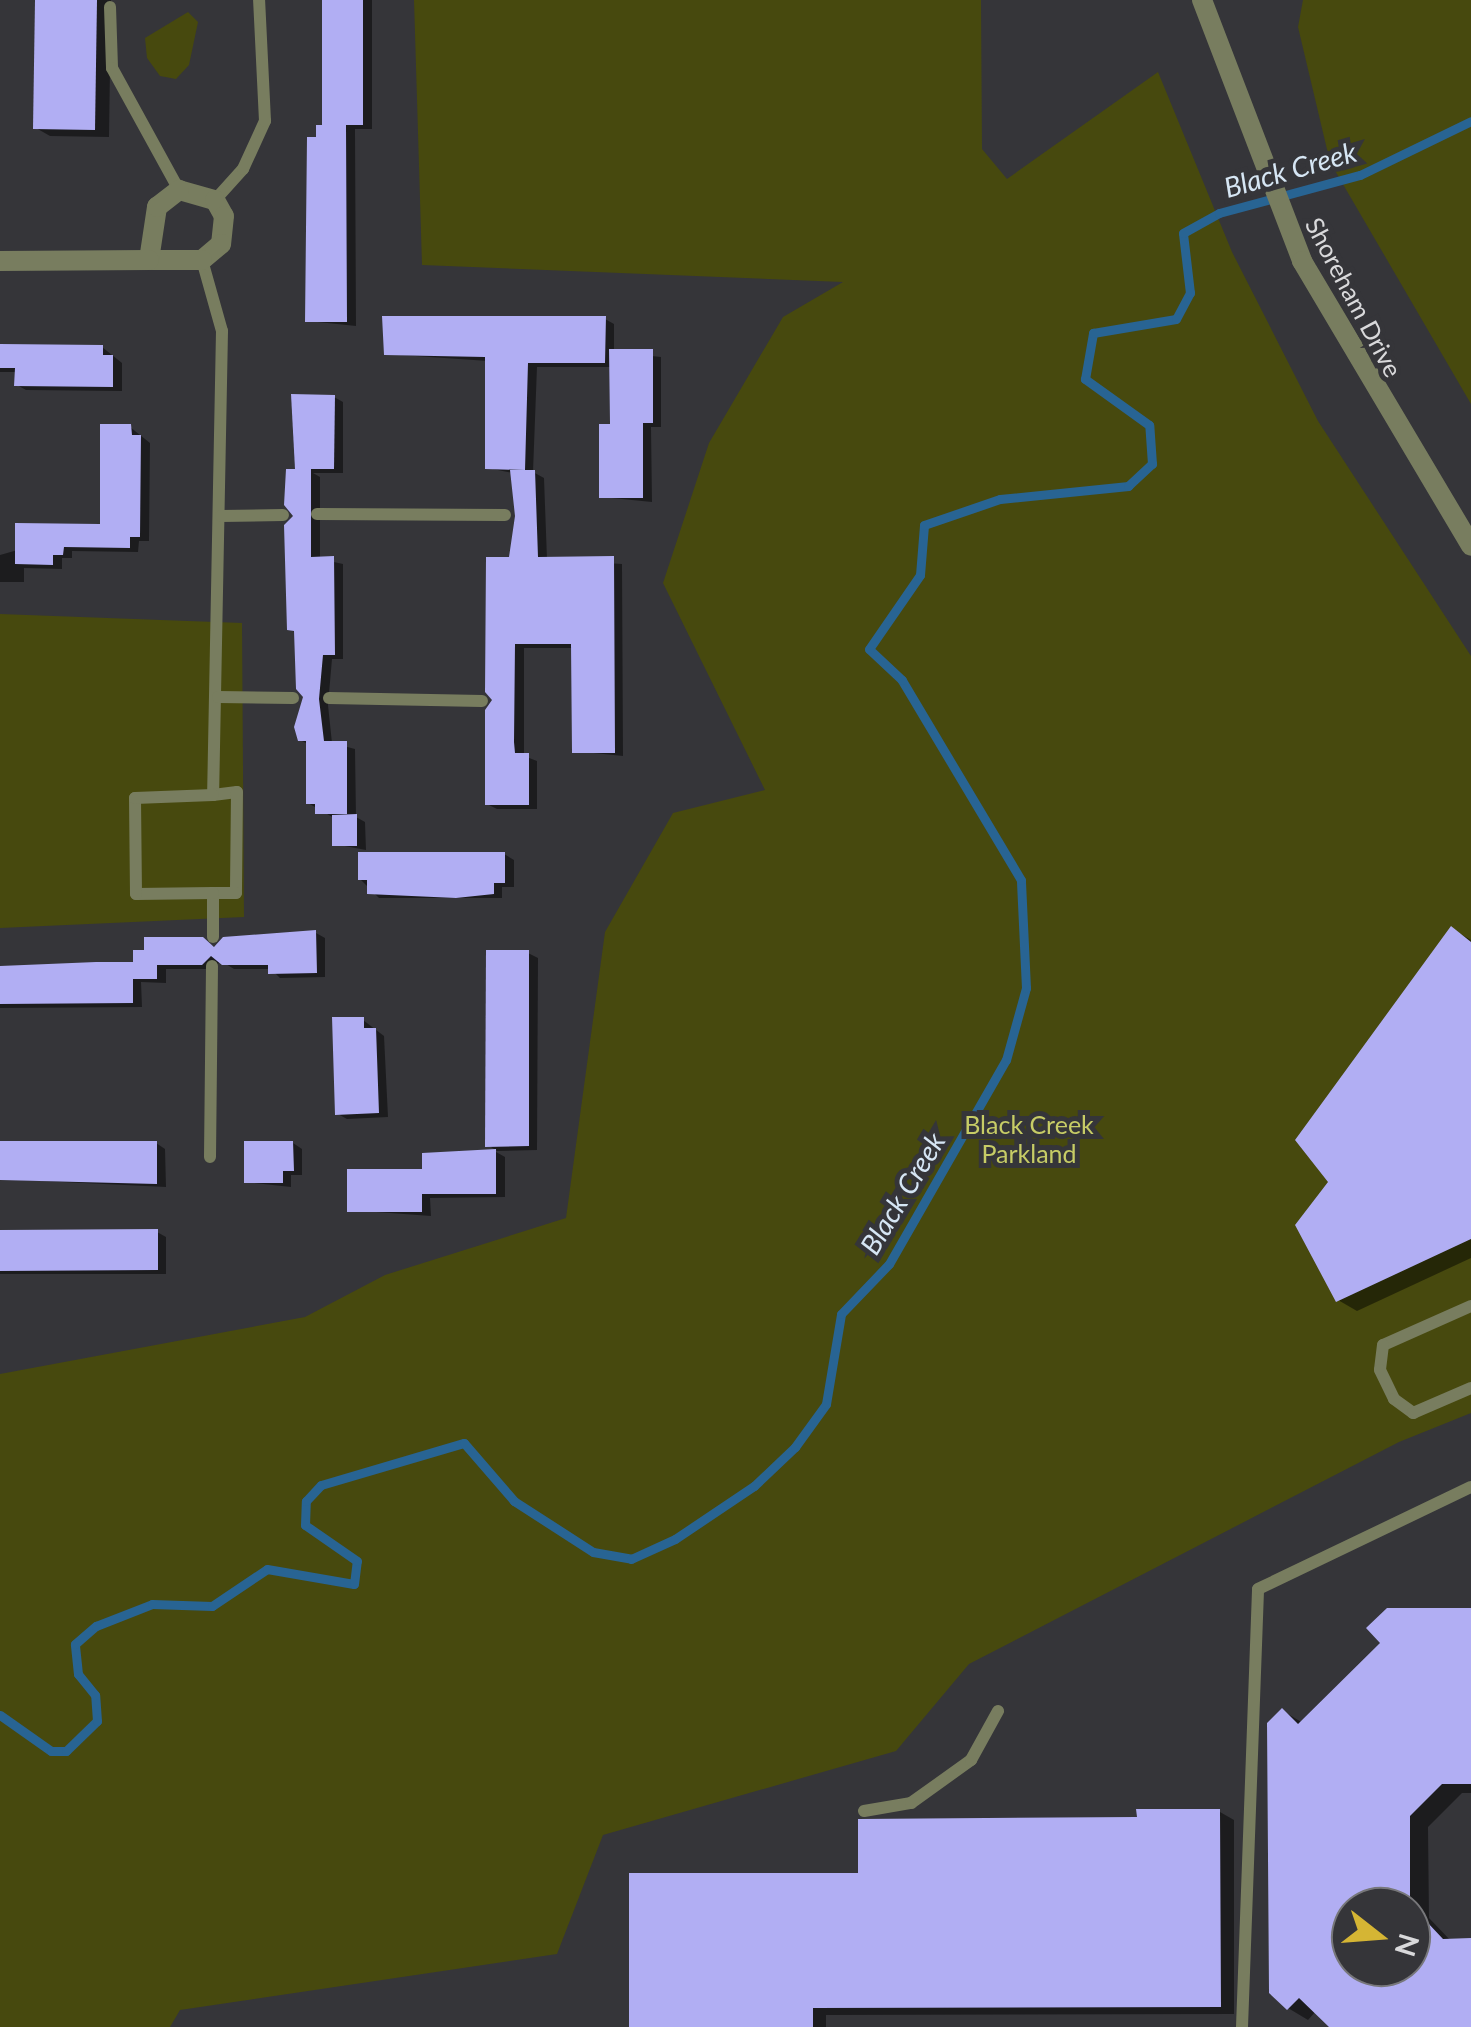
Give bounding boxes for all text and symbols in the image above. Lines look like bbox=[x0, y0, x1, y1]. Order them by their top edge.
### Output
water label: Black Creek bbox=[1220, 134, 1360, 204]
street label: Shoreham Drive bbox=[1299, 212, 1409, 382]
park label: Black Creek Parkland bbox=[964, 1110, 1094, 1169]
water label: Black Creek bbox=[853, 1126, 951, 1260]
north arrow bbox=[1331, 1887, 1431, 1987]
text: N bbox=[1388, 1930, 1427, 1960]

